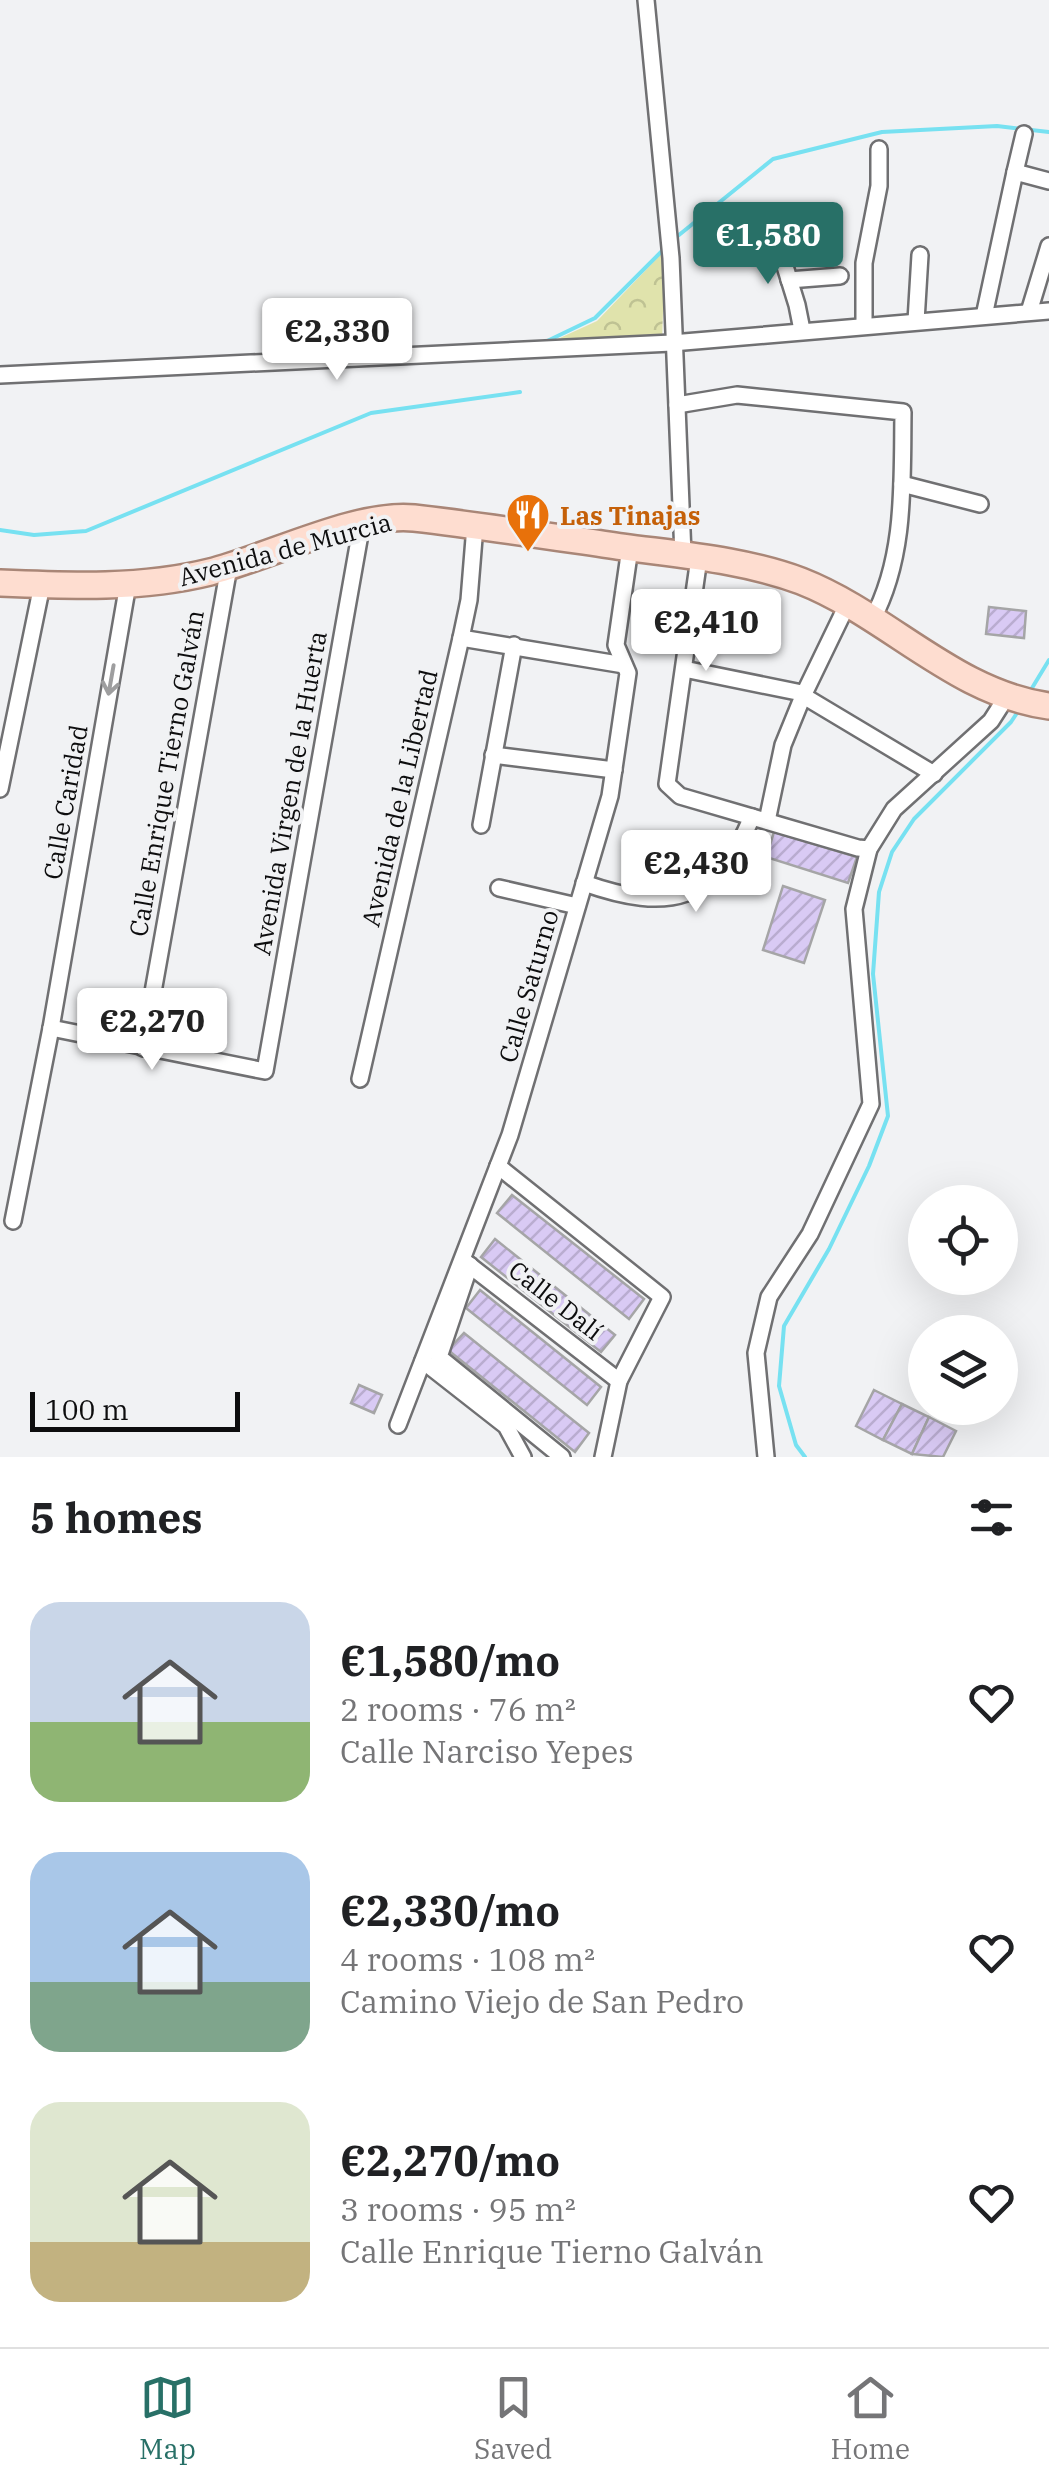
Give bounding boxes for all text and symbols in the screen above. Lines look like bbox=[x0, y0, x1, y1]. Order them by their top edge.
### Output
pin: €1,580 bbox=[687, 202, 849, 287]
text: €1,580 bbox=[715, 213, 821, 255]
pin: €2,330 bbox=[256, 298, 418, 383]
text: €2,330 bbox=[284, 309, 390, 351]
restaurant icon: Las Tinajas bbox=[505, 492, 551, 553]
place label: Las Tinajas bbox=[560, 499, 701, 532]
street label: Avenida de Murcia bbox=[175, 505, 395, 593]
pin: €2,410 bbox=[625, 589, 787, 674]
text: €2,410 bbox=[653, 600, 759, 642]
street label: Calle Enrique Tierno Galván bbox=[121, 607, 211, 939]
street label: Avenida Virgen de la Huerta bbox=[244, 628, 334, 958]
one-way arrow bbox=[101, 664, 120, 696]
street label: Avenida de la Libertad bbox=[353, 666, 445, 930]
street label: Calle Caridad bbox=[35, 722, 95, 882]
pin: €2,430 bbox=[615, 830, 777, 915]
text: €2,430 bbox=[643, 841, 749, 883]
street label: Calle Saturno bbox=[490, 906, 566, 1066]
pin: €2,270 bbox=[71, 988, 233, 1073]
text: €2,270 bbox=[99, 999, 205, 1041]
map controls bbox=[908, 1185, 1018, 1425]
button: locate bbox=[908, 1185, 1018, 1295]
street label: Calle Dalí bbox=[502, 1253, 610, 1347]
button: layers bbox=[908, 1315, 1018, 1425]
scale bar bbox=[30, 1387, 240, 1432]
text: 100 m bbox=[45, 1391, 129, 1428]
text: 5 homes bbox=[30, 1490, 203, 1545]
icon: filters bbox=[964, 1490, 1019, 1545]
text: €1,580/mo bbox=[340, 1633, 560, 1688]
icon: home bbox=[110, 1642, 230, 1762]
icon: heart bbox=[964, 1675, 1019, 1730]
text: 2 rooms · 76 m² bbox=[340, 1688, 576, 1730]
text: Calle Narciso Yepes bbox=[340, 1730, 634, 1772]
text: €2,330/mo bbox=[340, 1883, 560, 1938]
icon: home bbox=[110, 1892, 230, 2012]
icon: heart bbox=[964, 1925, 1019, 1980]
text: 4 rooms · 108 m² bbox=[340, 1938, 595, 1980]
text: Camino Viejo de San Pedro bbox=[340, 1980, 744, 2022]
text: €2,270/mo bbox=[340, 2133, 560, 2188]
icon: home bbox=[110, 2142, 230, 2262]
icon: heart bbox=[964, 2175, 1019, 2230]
text: 3 rooms · 95 m² bbox=[340, 2188, 576, 2230]
text: Calle Enrique Tierno Galván bbox=[340, 2230, 764, 2272]
tab: Map bbox=[139, 2370, 196, 2467]
tab: Saved bbox=[474, 2370, 552, 2467]
tab: Home bbox=[830, 2370, 910, 2467]

